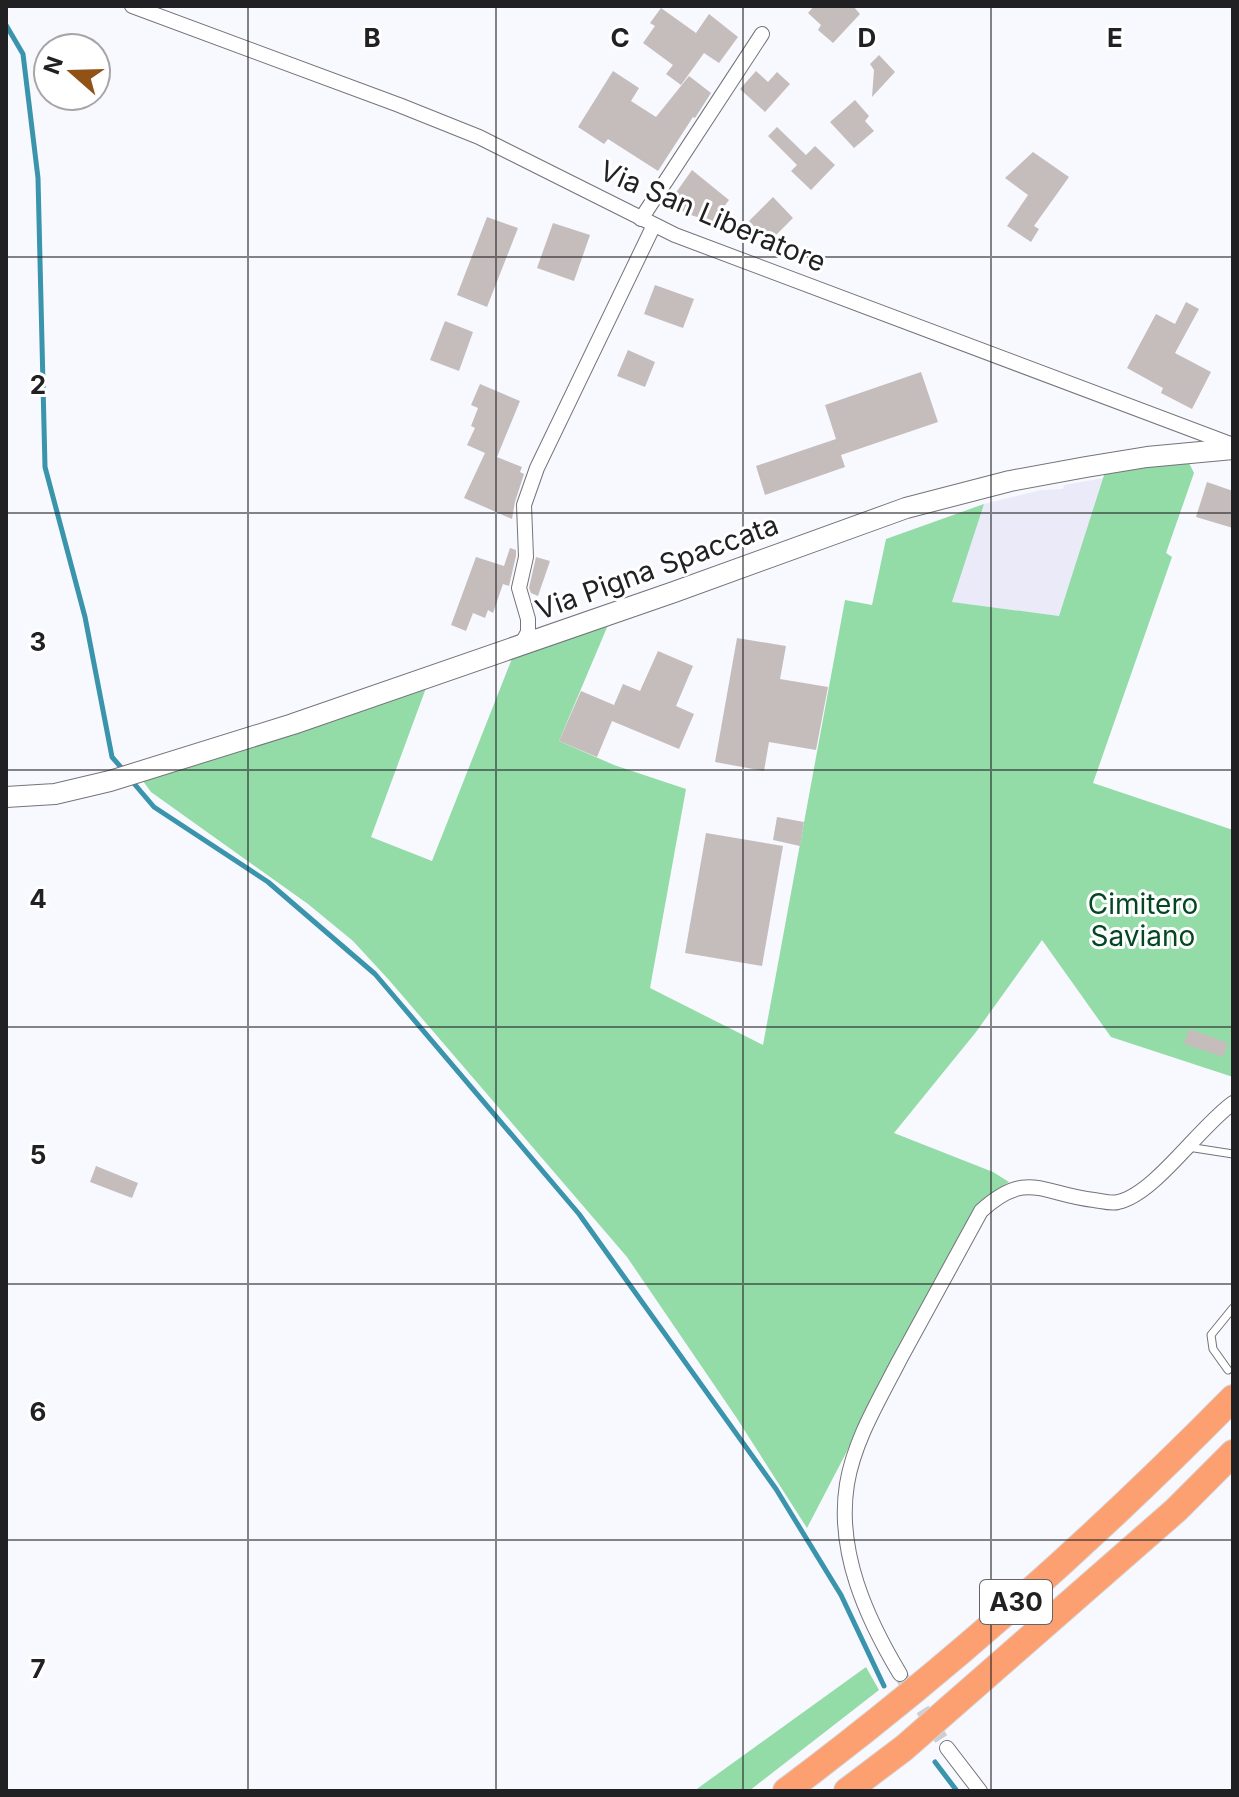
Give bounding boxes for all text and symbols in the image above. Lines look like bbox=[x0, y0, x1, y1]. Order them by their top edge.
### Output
text: B bbox=[363, 22, 381, 53]
text: C bbox=[610, 22, 630, 53]
text: D bbox=[858, 22, 876, 53]
text: E bbox=[1107, 22, 1123, 53]
north arrow bbox=[32, 32, 112, 112]
text: N bbox=[38, 53, 68, 77]
street label: Via San Liberatore bbox=[595, 153, 831, 279]
text: 2 bbox=[30, 369, 46, 400]
street label: Via Pigna Spaccata bbox=[531, 507, 783, 627]
text: 3 bbox=[30, 626, 46, 657]
text: 4 bbox=[29, 883, 47, 914]
park label: Cimitero Saviano bbox=[1088, 887, 1198, 953]
text: 5 bbox=[30, 1139, 46, 1170]
text: 6 bbox=[30, 1396, 46, 1427]
road number: A30 bbox=[980, 1580, 1052, 1624]
text: 7 bbox=[30, 1653, 46, 1684]

